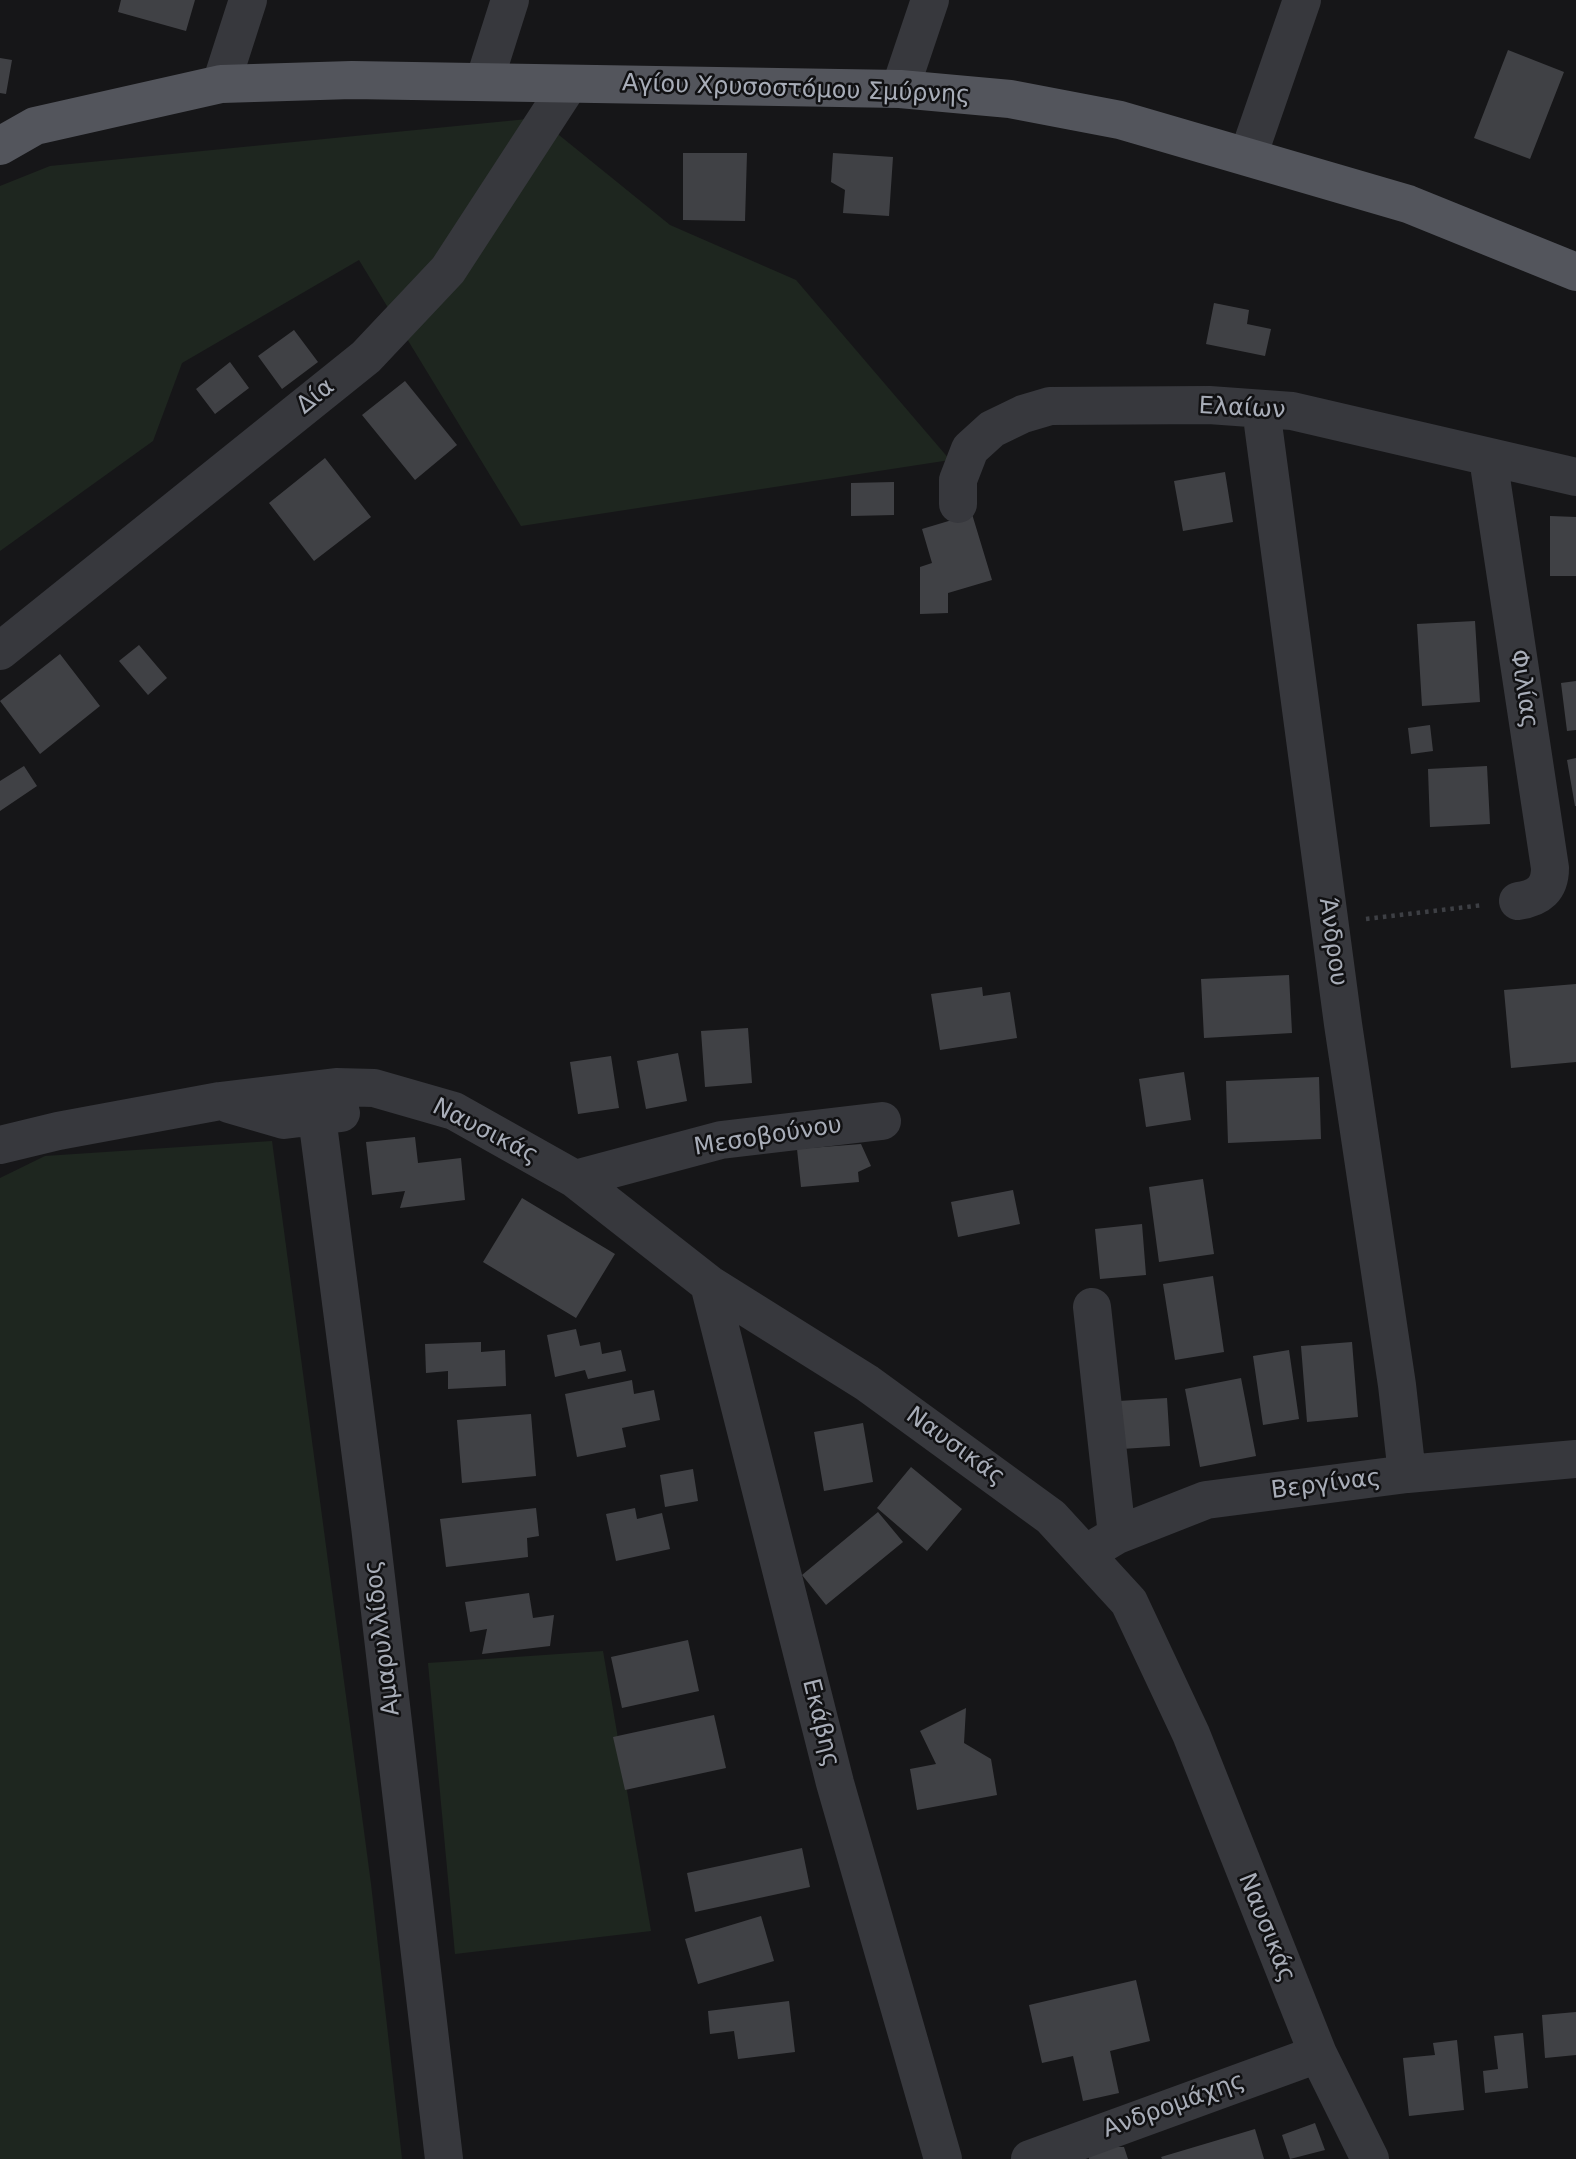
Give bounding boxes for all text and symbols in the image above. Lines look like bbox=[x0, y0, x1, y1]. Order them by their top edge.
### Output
street label: Αγίου Χρυσοστόμου Σμύρνης bbox=[621, 70, 971, 110]
street label: Δία bbox=[291, 373, 341, 421]
street label: Ελαίων bbox=[1198, 392, 1286, 426]
street label: Φιλίας bbox=[1503, 648, 1543, 730]
street label: Άνδρου bbox=[1312, 896, 1352, 988]
street label: Ναυσικάς bbox=[427, 1093, 543, 1171]
street label: Μεσοβούνου bbox=[692, 1111, 844, 1163]
street label: Ναυσικάς bbox=[900, 1402, 1010, 1492]
street label: Βεργίνας bbox=[1270, 1464, 1382, 1506]
street label: Αμαρυλλίδος bbox=[359, 1559, 407, 1717]
street label: Εκάβης bbox=[795, 1676, 845, 1770]
street label: Ναυσικάς bbox=[1231, 1869, 1301, 1987]
street label: Ανδρομάχης bbox=[1099, 2067, 1249, 2145]

